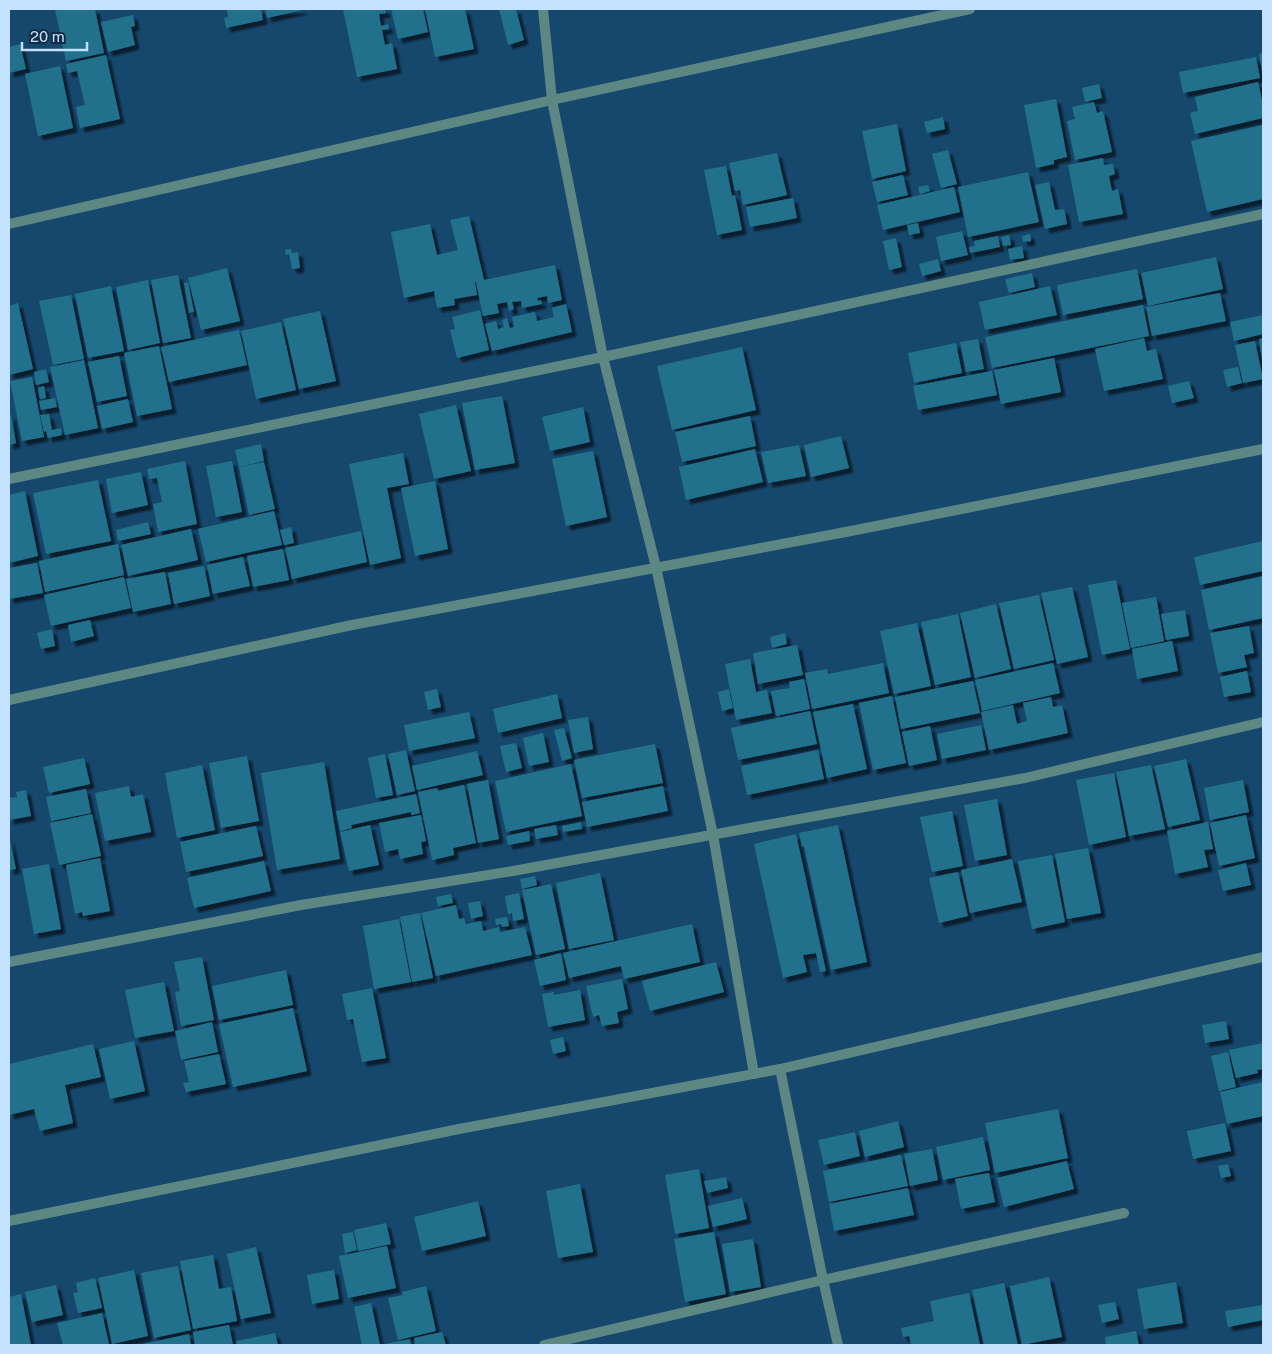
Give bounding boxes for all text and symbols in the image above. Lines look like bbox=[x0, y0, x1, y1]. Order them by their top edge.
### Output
scale bar bbox=[22, 20, 88, 52]
text: 20 m bbox=[30, 28, 65, 45]

